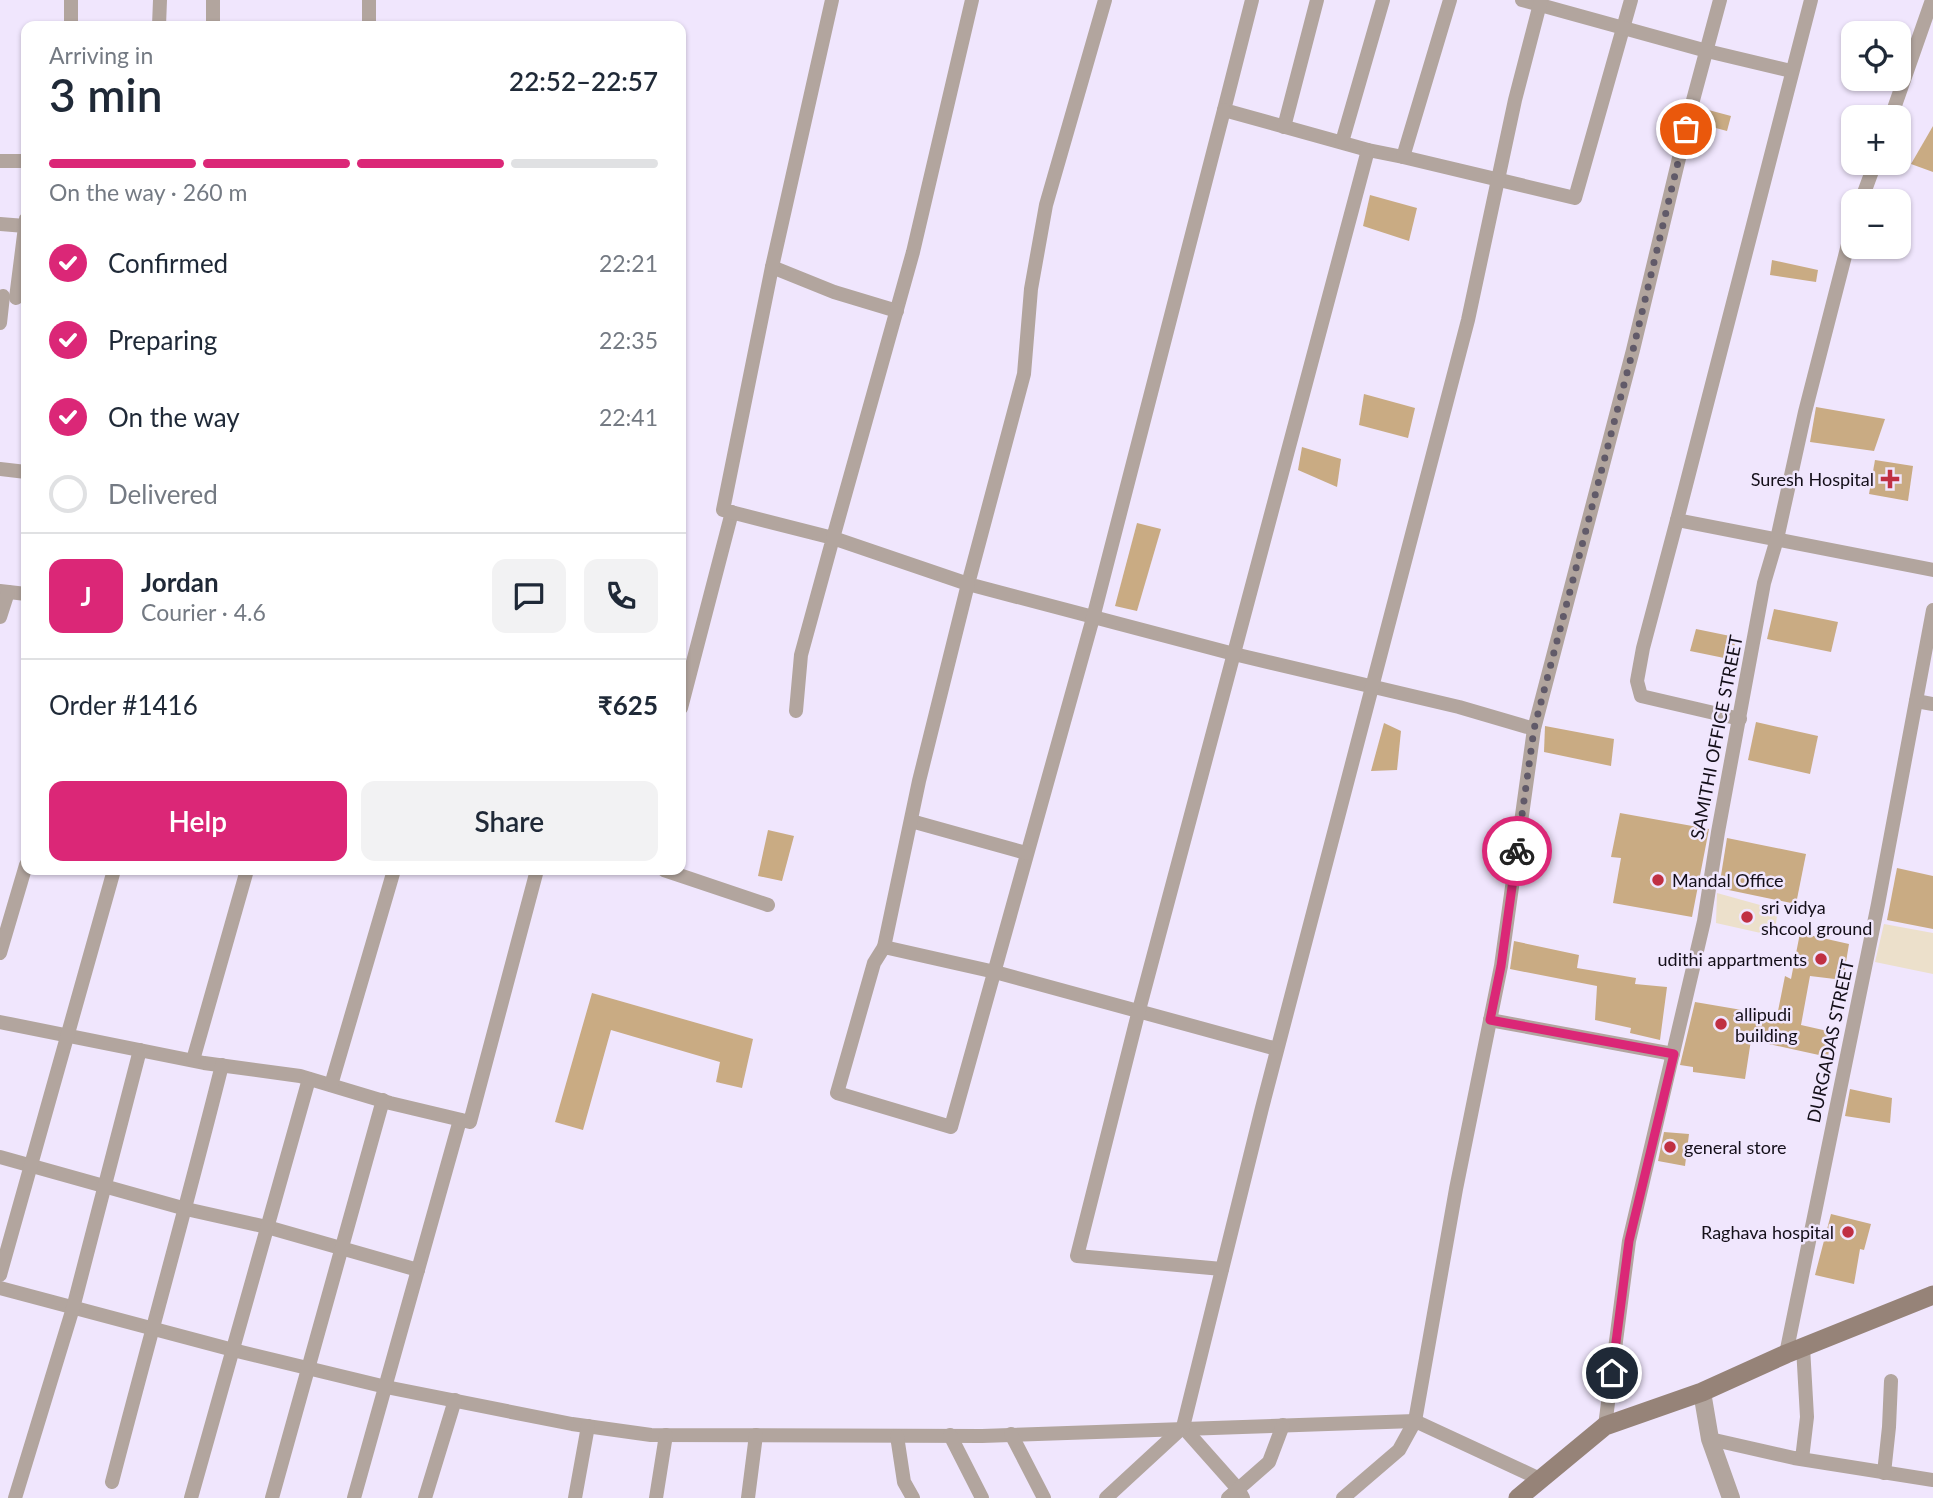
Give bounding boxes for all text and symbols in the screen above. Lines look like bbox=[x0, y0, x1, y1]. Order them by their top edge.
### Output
map controls bbox=[1841, 21, 1911, 259]
button: locate bbox=[1841, 21, 1911, 91]
text: Arriving in bbox=[49, 41, 153, 69]
text: 22:52–22:57 bbox=[509, 65, 658, 97]
text: 3 min bbox=[49, 67, 163, 122]
pin bbox=[1656, 99, 1716, 159]
button: + bbox=[1841, 105, 1911, 175]
icon: bag bbox=[1667, 110, 1705, 148]
text: On the way · 260 m bbox=[49, 178, 248, 206]
button: − bbox=[1841, 189, 1911, 259]
icon: check bbox=[49, 244, 87, 282]
text: Confirmed bbox=[108, 247, 228, 279]
text: 22:21 bbox=[599, 249, 658, 277]
icon: check bbox=[49, 321, 87, 359]
text: Preparing bbox=[108, 324, 217, 356]
text: 22:35 bbox=[599, 326, 658, 354]
icon: check bbox=[49, 398, 87, 436]
text: On the way bbox=[108, 401, 240, 433]
text: 22:41 bbox=[599, 403, 658, 431]
place label: Suresh Hospital bbox=[1751, 468, 1874, 490]
marker: Suresh Hospital bbox=[1880, 469, 1900, 489]
text: Delivered bbox=[108, 478, 218, 510]
button: chat bbox=[492, 559, 566, 633]
button: phone bbox=[584, 559, 658, 633]
text: Jordan bbox=[141, 566, 219, 598]
text: J bbox=[80, 580, 92, 612]
text: Courier · 4.6 bbox=[141, 598, 266, 626]
street label: SAMITHI OFFICE STREET bbox=[1685, 633, 1747, 841]
text: Order #1416 bbox=[49, 689, 198, 721]
text: ₹625 bbox=[598, 689, 658, 721]
button: Help bbox=[49, 781, 347, 861]
button: Share bbox=[361, 781, 658, 861]
courier bbox=[1482, 816, 1552, 886]
icon: bike bbox=[1498, 832, 1536, 870]
place label: Mandal Office bbox=[1672, 869, 1784, 891]
marker: Mandal Office bbox=[1650, 872, 1666, 888]
place label: sri vidya shcool ground bbox=[1761, 896, 1872, 939]
marker: sri vidya shcool ground bbox=[1739, 909, 1755, 925]
place label: udithi appartments bbox=[1658, 948, 1807, 970]
marker: udithi appartments bbox=[1813, 951, 1829, 967]
street label: DURGADAS STREET bbox=[1802, 957, 1858, 1125]
place label: allipudi building bbox=[1735, 1003, 1798, 1046]
marker: allipudi building bbox=[1713, 1016, 1729, 1032]
place label: general store bbox=[1684, 1136, 1787, 1158]
marker: general store bbox=[1662, 1139, 1678, 1155]
place label: Raghava hospital bbox=[1701, 1221, 1834, 1243]
marker: Raghava hospital bbox=[1840, 1224, 1856, 1240]
pin bbox=[1582, 1343, 1642, 1403]
icon: home bbox=[1593, 1354, 1631, 1392]

